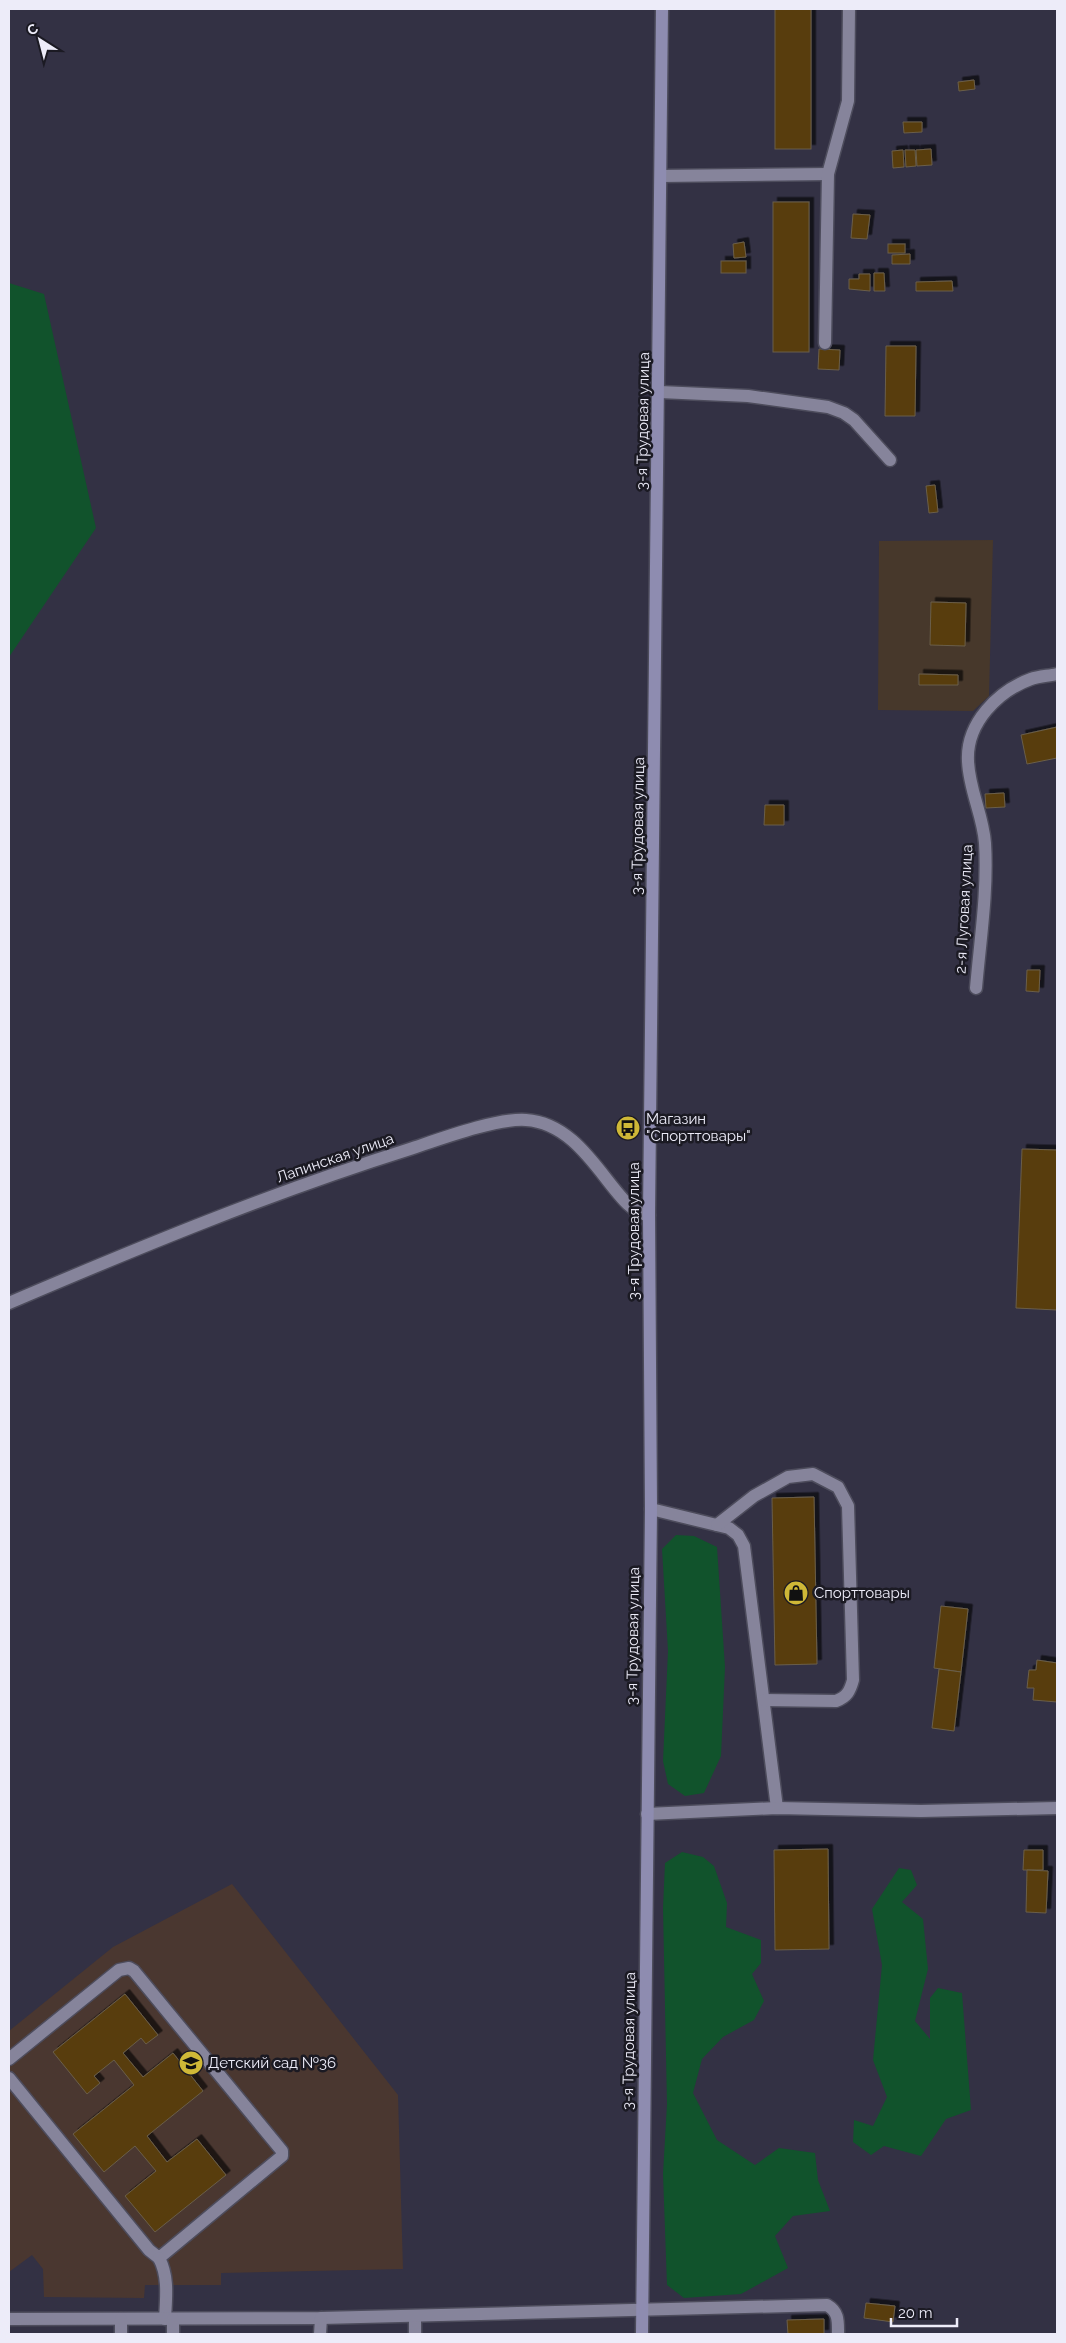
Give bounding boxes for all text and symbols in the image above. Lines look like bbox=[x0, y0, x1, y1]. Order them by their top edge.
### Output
north arrow bbox=[15, 15, 65, 65]
text: С bbox=[24, 20, 41, 39]
street label: 3-я Трудовая улица bbox=[633, 352, 653, 490]
street label: 3-я Трудовая улица bbox=[628, 757, 648, 895]
street label: 2-я Луговая улица bbox=[952, 844, 976, 974]
place label: Магазин "Спорттовары" bbox=[646, 1110, 751, 1145]
bus stop icon: Магазин "Спорттовары" bbox=[615, 1115, 641, 1141]
street label: Лапинская улица bbox=[274, 1129, 396, 1187]
street label: 3-я Трудовая улица bbox=[625, 1162, 643, 1300]
street label: 3-я Трудовая улица bbox=[623, 1567, 643, 1705]
shop icon: Спорттовары bbox=[783, 1580, 809, 1606]
place label: Спорттовары bbox=[814, 1584, 910, 1602]
street label: 3-я Трудовая улица bbox=[619, 1972, 639, 2110]
school or university icon: Детский сад №36 bbox=[178, 2050, 204, 2076]
place label: Детский сад №36 bbox=[208, 2054, 336, 2072]
scale bar bbox=[891, 2296, 957, 2328]
text: 20 m bbox=[898, 2304, 933, 2322]

